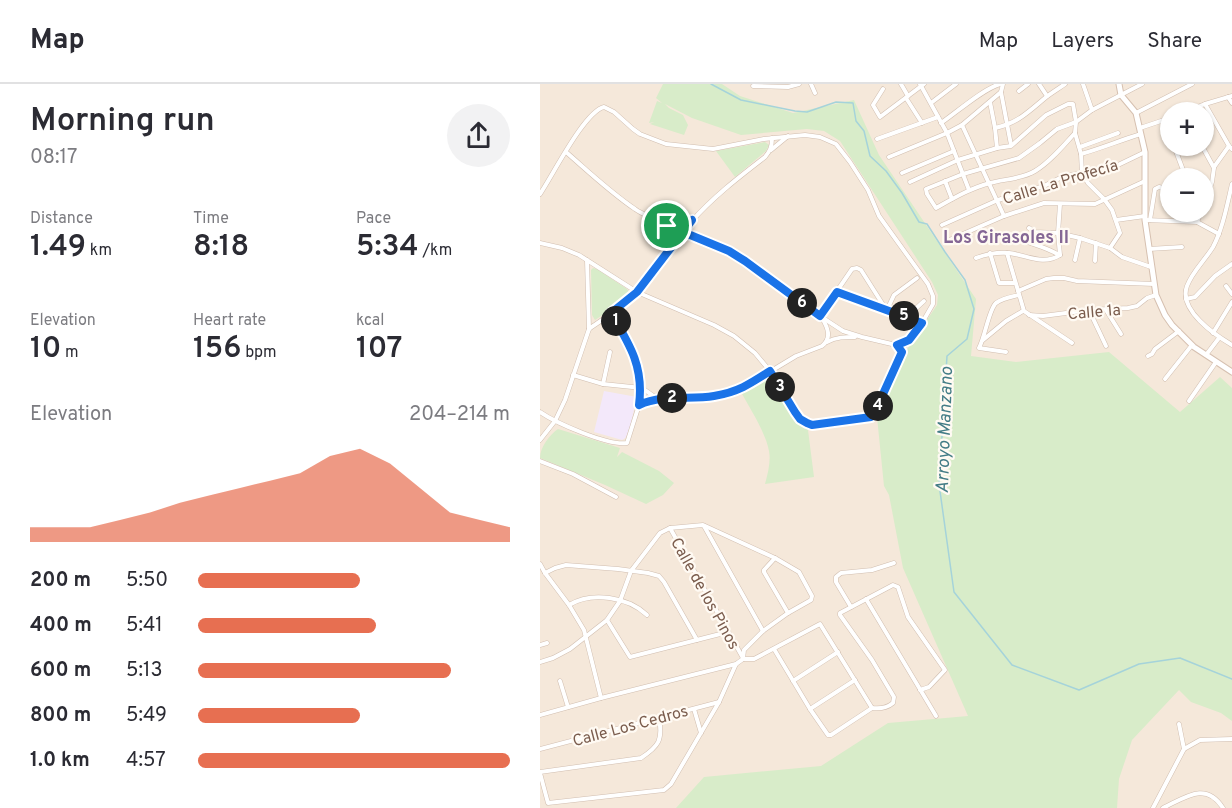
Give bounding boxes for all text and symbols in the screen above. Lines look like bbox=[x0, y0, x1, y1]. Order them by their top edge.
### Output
text: Map bbox=[30, 23, 85, 59]
text: Map bbox=[979, 28, 1018, 55]
text: Layers bbox=[1051, 28, 1114, 55]
text: Share bbox=[1147, 28, 1202, 55]
text: Morning run bbox=[30, 101, 215, 143]
map controls bbox=[1160, 102, 1214, 222]
button: + bbox=[1160, 102, 1214, 156]
button: share bbox=[447, 104, 510, 167]
text: 08:17 bbox=[30, 145, 77, 171]
street label: Calle La Profecía bbox=[1000, 156, 1121, 210]
button: − bbox=[1160, 168, 1214, 222]
pin bbox=[641, 200, 692, 251]
text: Distance bbox=[30, 209, 93, 229]
text: Time bbox=[193, 209, 229, 229]
text: Pace bbox=[356, 209, 391, 229]
icon: arrive bbox=[650, 209, 683, 242]
district label: Los Girasoles II bbox=[943, 227, 1069, 250]
text: 1.49 bbox=[30, 229, 86, 266]
text: 8:18 bbox=[193, 229, 249, 266]
text: 5:34 bbox=[356, 229, 419, 266]
text: km bbox=[86, 241, 112, 261]
text: /km bbox=[419, 241, 452, 261]
pin: 6 bbox=[787, 288, 817, 318]
text: 6 bbox=[797, 293, 807, 313]
pin: 5 bbox=[889, 301, 919, 331]
street label: Calle 1a bbox=[1067, 301, 1122, 325]
pin: 1 bbox=[601, 306, 631, 336]
text: 5 bbox=[899, 306, 909, 326]
text: Elevation bbox=[30, 311, 96, 331]
text: Heart rate bbox=[193, 311, 266, 331]
text: kcal bbox=[356, 311, 384, 331]
text: 1 bbox=[613, 311, 619, 331]
text: 10 bbox=[30, 331, 61, 368]
text: 156 bbox=[193, 331, 241, 368]
text: 107 bbox=[356, 331, 403, 368]
text: m bbox=[61, 343, 79, 363]
text: bpm bbox=[241, 343, 277, 363]
water label: Arroyo Manzano bbox=[932, 366, 959, 494]
pin: 3 bbox=[765, 372, 795, 402]
text: 3 bbox=[775, 377, 785, 397]
pin: 2 bbox=[657, 383, 687, 413]
text: 2 bbox=[667, 388, 677, 408]
pin: 4 bbox=[863, 391, 893, 421]
text: 4 bbox=[873, 396, 883, 416]
text: Elevation bbox=[30, 402, 112, 428]
text: 204–214 m bbox=[409, 402, 510, 428]
street label: Calle de los Pinos bbox=[665, 535, 743, 653]
text: 200 m bbox=[30, 568, 91, 594]
text: 5:50 bbox=[126, 568, 168, 594]
text: 400 m bbox=[30, 613, 92, 639]
text: 5:41 bbox=[126, 613, 163, 639]
text: 600 m bbox=[30, 658, 91, 684]
text: 5:13 bbox=[126, 658, 162, 684]
street label: Calle Los Cedros bbox=[570, 702, 691, 752]
text: 800 m bbox=[30, 703, 91, 729]
text: 5:49 bbox=[126, 703, 167, 729]
text: 1.0 km bbox=[30, 748, 90, 774]
text: 4:57 bbox=[126, 748, 166, 774]

